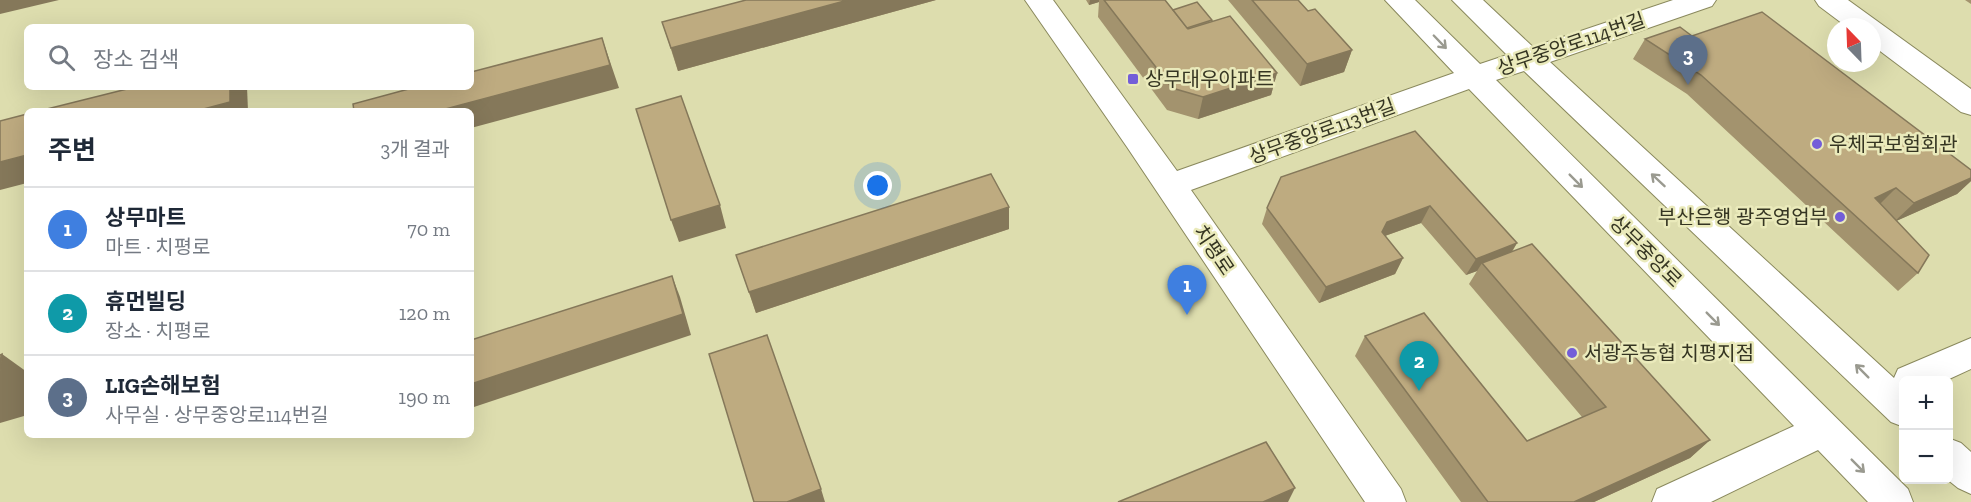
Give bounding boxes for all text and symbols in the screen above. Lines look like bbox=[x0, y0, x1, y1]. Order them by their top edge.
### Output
street label: 상무중앙로114번길 bbox=[1494, 7, 1648, 81]
north arrow bbox=[1827, 18, 1881, 72]
search box bbox=[24, 24, 474, 90]
one-way arrow bbox=[1432, 34, 1447, 49]
pin: 3 bbox=[1668, 36, 1708, 85]
icon: search bbox=[45, 41, 78, 74]
text: 장소 검색 bbox=[93, 46, 179, 73]
place label: 상무대우아파트 bbox=[1145, 67, 1274, 91]
marker: 상무대우아파트 bbox=[1126, 72, 1140, 86]
street label: 상무중앙로113번길 bbox=[1246, 93, 1398, 169]
place label: 우체국보험회관 bbox=[1829, 132, 1958, 156]
text: 주변 bbox=[48, 134, 96, 166]
text: 3개 결과 bbox=[380, 137, 450, 161]
marker: 우체국보험회관 bbox=[1810, 137, 1824, 151]
your location bbox=[863, 171, 892, 200]
one-way arrow bbox=[1569, 173, 1584, 188]
one-way arrow bbox=[1651, 173, 1666, 187]
text: 상무마트 bbox=[105, 204, 186, 231]
place label: 부산은행 광주영업부 bbox=[1658, 205, 1828, 229]
street label: 상무중앙로 bbox=[1605, 210, 1687, 292]
marker: 부산은행 광주영업부 bbox=[1833, 210, 1847, 224]
text: 1 bbox=[63, 217, 72, 241]
text: 70 m bbox=[407, 217, 450, 241]
street label: 치평로 bbox=[1189, 220, 1239, 280]
text: 마트 · 치평로 bbox=[105, 235, 210, 259]
pin: 1 bbox=[1168, 266, 1206, 315]
text: 휴먼빌딩 bbox=[105, 288, 186, 315]
text: 2 bbox=[62, 301, 73, 325]
text: 120 m bbox=[399, 301, 450, 325]
one-way arrow bbox=[1706, 312, 1721, 327]
text: 장소 · 치평로 bbox=[105, 319, 210, 343]
place label: 서광주농협 치평지점 bbox=[1584, 341, 1754, 365]
pin: 2 bbox=[1400, 342, 1438, 391]
marker: 서광주농협 치평지점 bbox=[1565, 346, 1579, 360]
one-way arrow bbox=[1854, 363, 1869, 378]
text: LIG손해보험 bbox=[105, 372, 221, 399]
map controls bbox=[1899, 376, 1953, 484]
button: + bbox=[1899, 376, 1953, 430]
text: 3 bbox=[62, 385, 73, 409]
text: 190 m bbox=[398, 385, 450, 409]
text: 사무실 · 상무중앙로114번길 bbox=[105, 403, 329, 427]
button: − bbox=[1899, 430, 1953, 484]
one-way arrow bbox=[1851, 459, 1866, 474]

